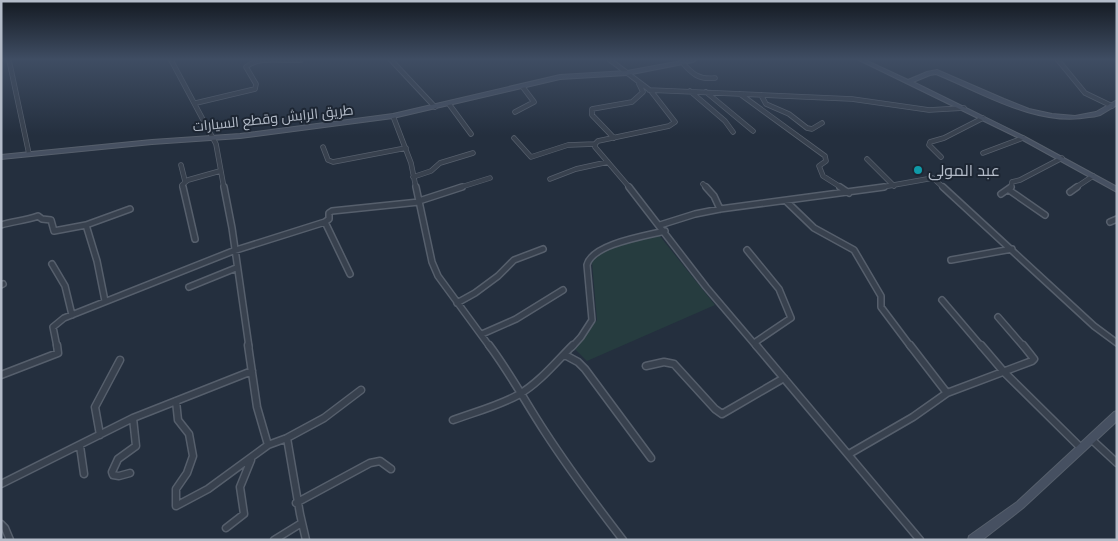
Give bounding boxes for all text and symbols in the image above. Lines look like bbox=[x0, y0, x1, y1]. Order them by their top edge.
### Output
street label: طريق الرابش وقطع السيارات bbox=[192, 100, 354, 135]
place label: عبد المولى bbox=[928, 159, 1000, 181]
marker: عبد المولى bbox=[912, 164, 924, 176]

